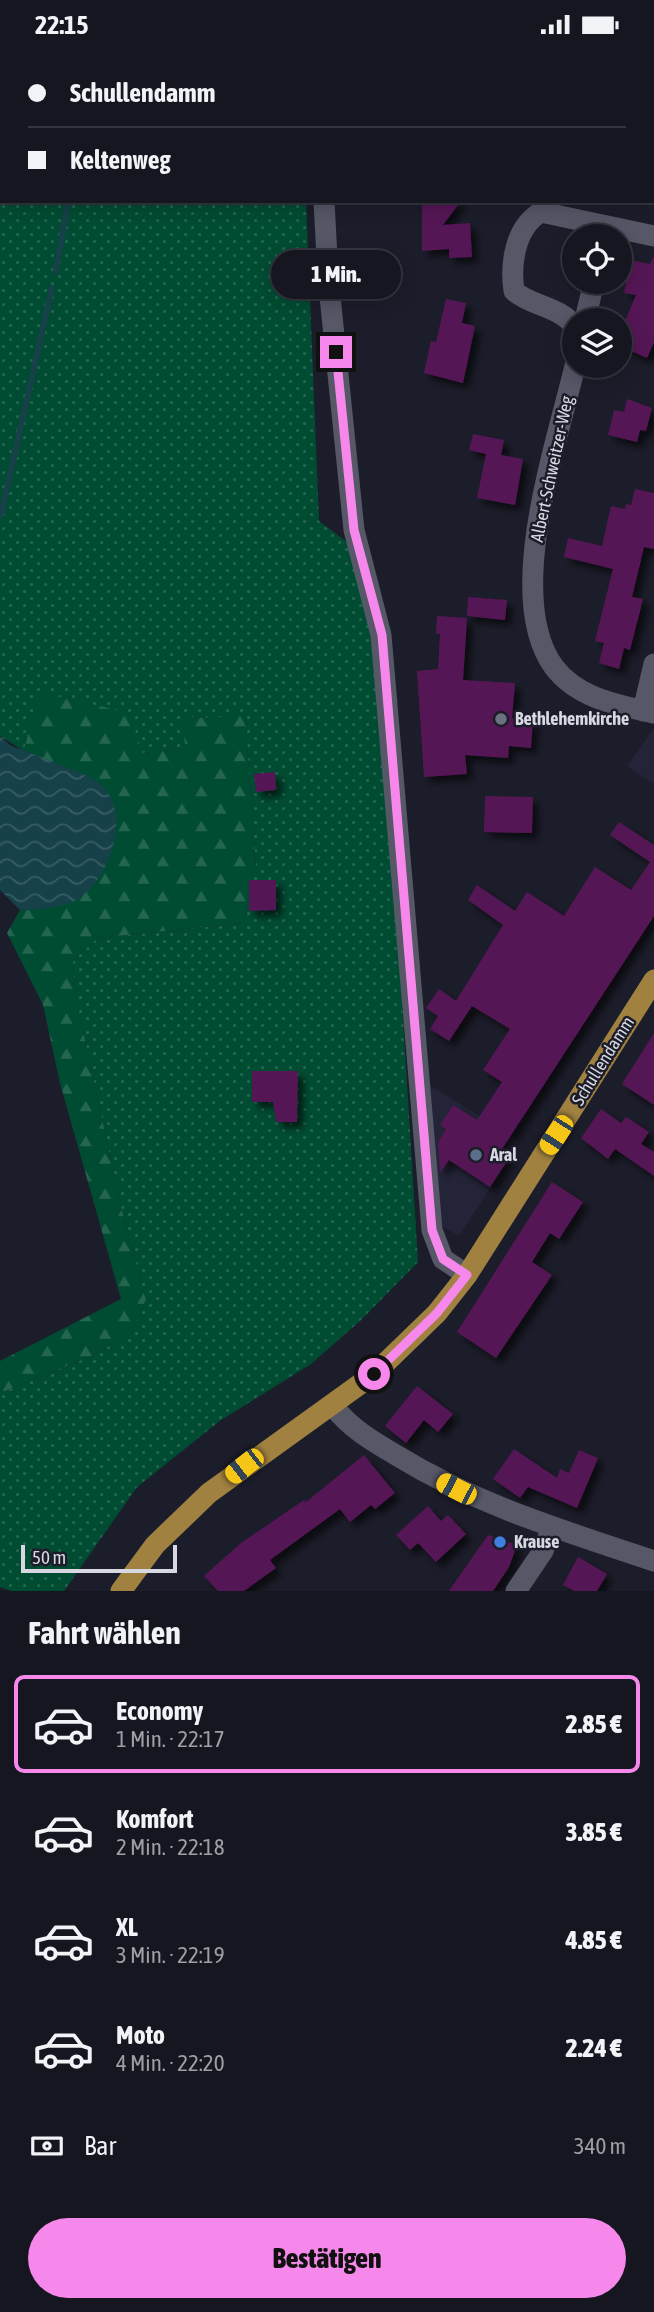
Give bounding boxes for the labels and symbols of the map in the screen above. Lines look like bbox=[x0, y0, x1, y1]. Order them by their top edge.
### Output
callout: 1 Min. bbox=[271, 251, 401, 299]
route end bbox=[320, 336, 352, 368]
street label: Albert-Schweitzer-Weg bbox=[526, 394, 577, 544]
place label: Bethlehemkirche bbox=[515, 708, 629, 729]
marker: Bethlehemkirche bbox=[493, 711, 509, 727]
street label: Schullendamm bbox=[567, 1012, 638, 1109]
car bbox=[536, 1112, 577, 1158]
place label: Aral bbox=[489, 1144, 517, 1165]
marker: Aral bbox=[468, 1147, 484, 1163]
route start bbox=[358, 1358, 390, 1390]
car bbox=[221, 1445, 268, 1487]
car bbox=[433, 1470, 480, 1508]
place label: Krause bbox=[514, 1531, 559, 1552]
marker: Krause bbox=[492, 1534, 508, 1550]
scale bar bbox=[21, 1542, 177, 1574]

